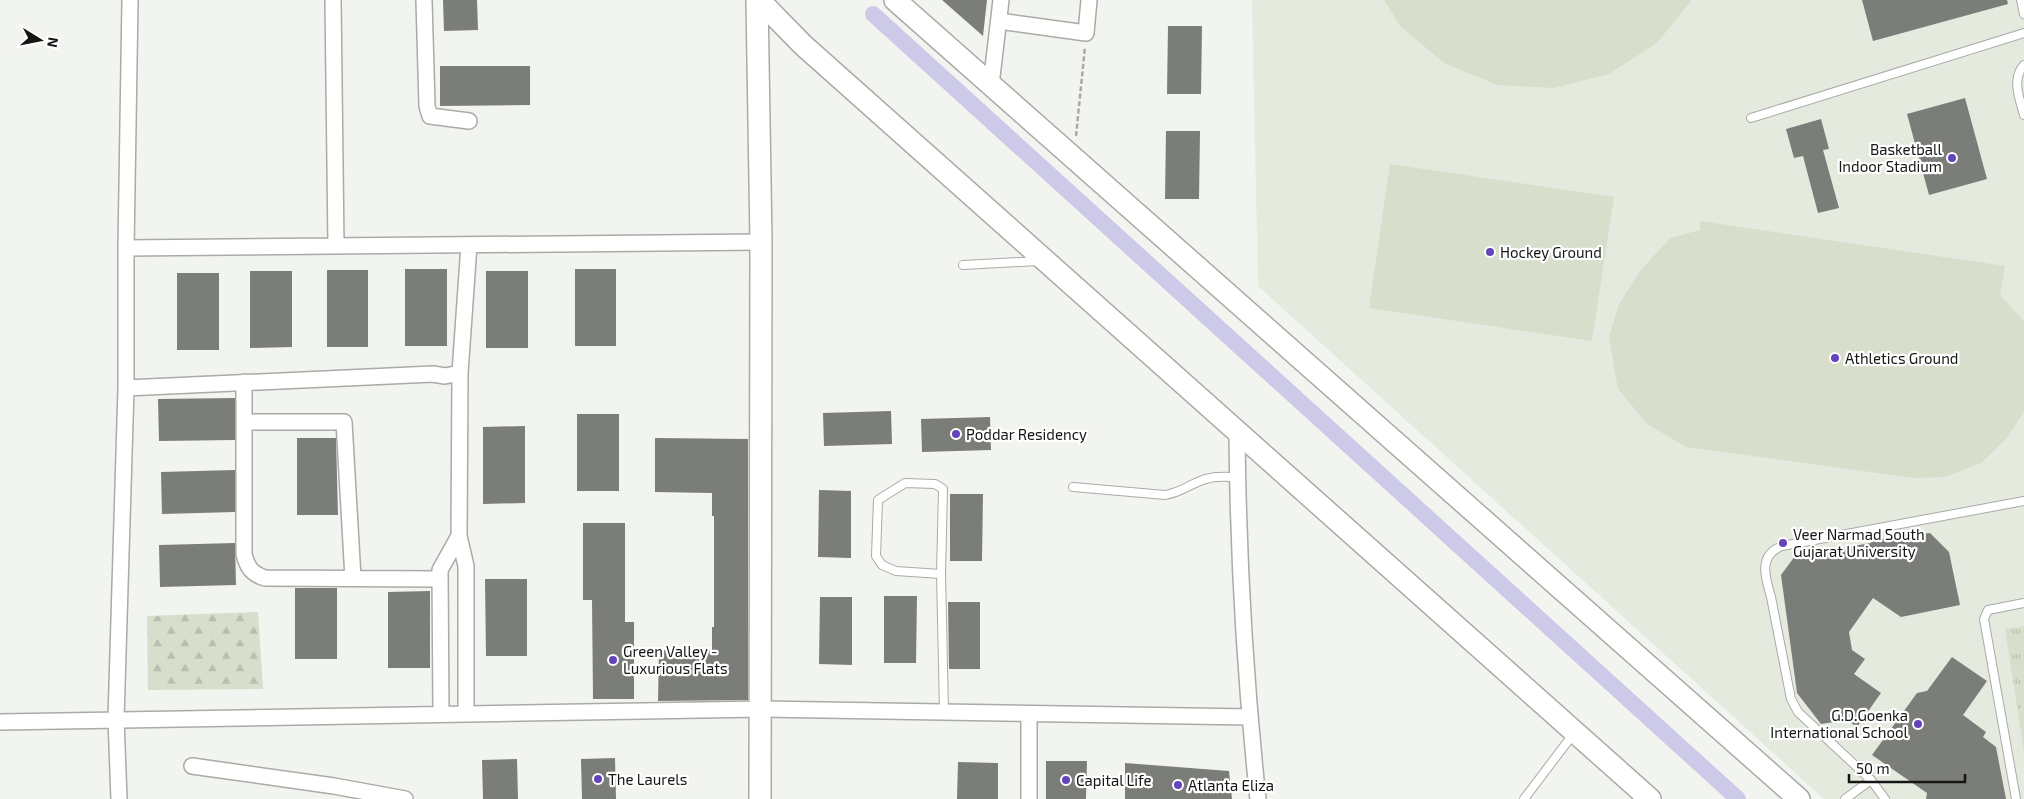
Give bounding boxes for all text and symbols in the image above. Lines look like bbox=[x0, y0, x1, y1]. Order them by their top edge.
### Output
north arrow bbox=[15, 15, 65, 65]
text: N bbox=[44, 36, 63, 49]
place label: Basketball Indoor Stadium bbox=[1838, 140, 1943, 175]
marker: Basketball Indoor Stadium bbox=[1946, 152, 1958, 164]
place label: Hockey Ground bbox=[1500, 243, 1602, 261]
marker: Hockey Ground bbox=[1484, 246, 1496, 258]
place label: Athletics Ground bbox=[1845, 349, 1958, 367]
marker: Athletics Ground bbox=[1829, 352, 1841, 364]
place label: Poddar Residency bbox=[966, 425, 1087, 443]
marker: Poddar Residency bbox=[950, 428, 962, 440]
place label: Veer Narmad South Gujarat University bbox=[1793, 525, 1925, 561]
marker: Veer Narmad South Gujarat University bbox=[1777, 537, 1789, 549]
place label: Green Valley - Luxurious Flats bbox=[623, 642, 728, 677]
marker: Green Valley - Luxurious Flats bbox=[607, 654, 619, 666]
place label: G.D.Goenka International School bbox=[1770, 706, 1909, 741]
marker: G.D.Goenka International School bbox=[1912, 718, 1924, 730]
scale bar bbox=[1849, 752, 1965, 784]
text: 50 m bbox=[1856, 759, 1890, 777]
place label: The Laurels bbox=[608, 770, 687, 788]
place label: Capital Life bbox=[1076, 771, 1152, 789]
marker: The Laurels bbox=[592, 773, 604, 785]
marker: Capital Life bbox=[1060, 774, 1072, 786]
place label: Atlanta Eliza bbox=[1188, 776, 1274, 794]
marker: Atlanta Eliza bbox=[1172, 779, 1184, 791]

